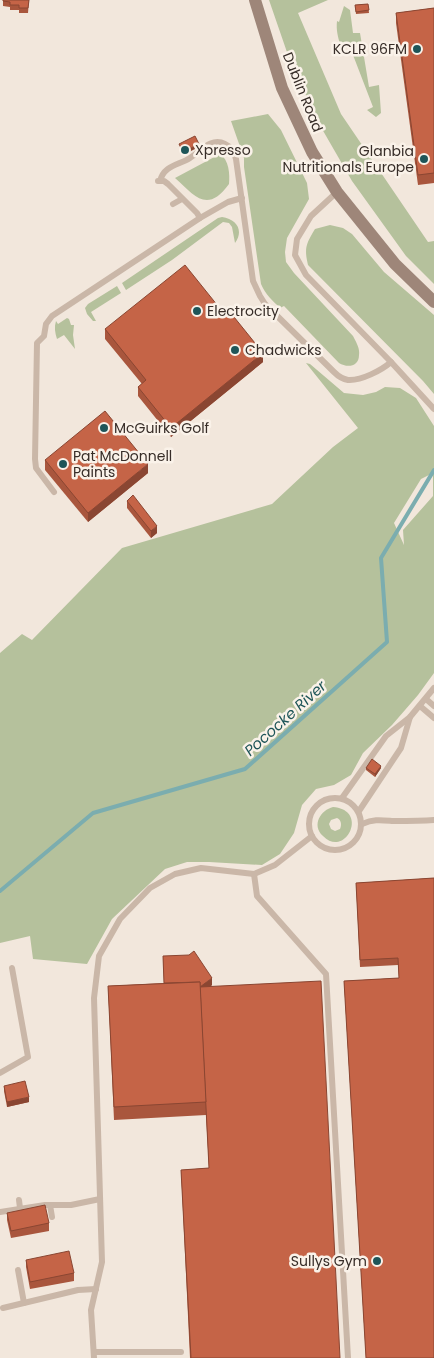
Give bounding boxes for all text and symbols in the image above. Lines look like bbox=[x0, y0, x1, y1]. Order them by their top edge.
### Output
place label: KCLR 96FM bbox=[333, 39, 407, 59]
marker: KCLR 96FM bbox=[411, 43, 423, 55]
street label: Dublin Road bbox=[278, 49, 328, 135]
place label: Xpresso bbox=[195, 140, 251, 160]
place label: Glanbia Nutritionals Europe bbox=[283, 141, 414, 177]
marker: Xpresso bbox=[179, 144, 191, 156]
marker: Glanbia Nutritionals Europe bbox=[418, 153, 430, 165]
place label: Electrocity bbox=[207, 301, 279, 321]
marker: Electrocity bbox=[191, 305, 203, 317]
place label: Chadwicks bbox=[245, 340, 322, 360]
marker: Chadwicks bbox=[229, 344, 241, 356]
place label: McGuirks Golf bbox=[114, 418, 210, 438]
marker: McGuirks Golf bbox=[98, 422, 110, 434]
place label: Pat McDonnell Paints bbox=[73, 446, 172, 482]
marker: Pat McDonnell Paints bbox=[57, 458, 69, 470]
water label: Pococke River bbox=[239, 675, 331, 761]
place label: Sullys Gym bbox=[291, 1251, 367, 1271]
marker: Sullys Gym bbox=[371, 1255, 383, 1267]

